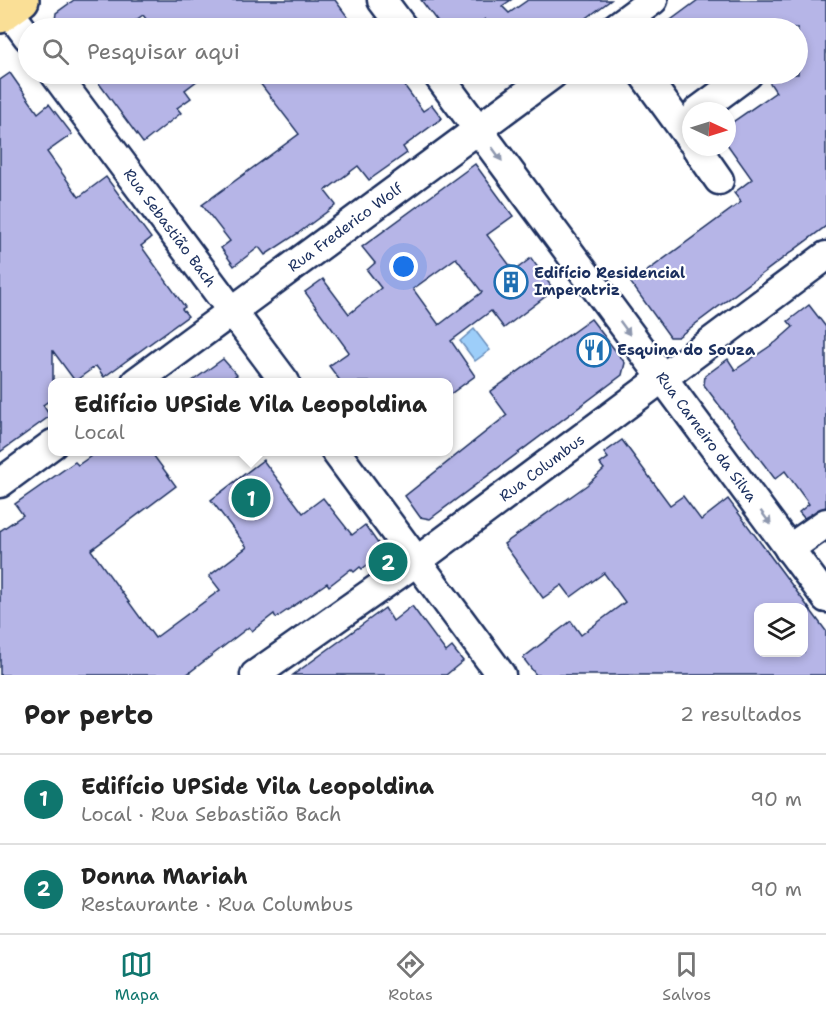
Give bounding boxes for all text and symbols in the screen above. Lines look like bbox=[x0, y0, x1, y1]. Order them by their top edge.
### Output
search box bbox=[18, 18, 808, 84]
icon: search bbox=[39, 35, 72, 68]
text: Pesquisar aqui bbox=[87, 37, 240, 66]
north arrow bbox=[682, 102, 736, 156]
one-way arrow bbox=[490, 147, 502, 162]
street label: Rua Sebastião Bach bbox=[119, 165, 221, 291]
street label: Rua Frederico Wolf bbox=[284, 178, 407, 277]
your location bbox=[389, 252, 418, 281]
place label: Edifício Residencial Imperatriz bbox=[534, 263, 685, 300]
building icon: Edifício Residencial Imperatriz bbox=[493, 264, 529, 300]
one-way arrow bbox=[618, 321, 630, 336]
restaurant icon: Esquina do Souza bbox=[576, 332, 612, 368]
place label: Esquina do Souza bbox=[617, 340, 756, 360]
street label: Rua Carneiro da Silva bbox=[651, 368, 762, 507]
popup bbox=[48, 378, 453, 456]
text: Edifício UPSide Vila Leopoldina bbox=[74, 390, 427, 419]
text: Local bbox=[74, 419, 125, 445]
street label: Rua Columbus bbox=[495, 429, 589, 506]
pin: 1 bbox=[232, 476, 270, 520]
one-way arrow bbox=[760, 510, 772, 526]
pin: 2 bbox=[368, 540, 408, 584]
map controls bbox=[754, 603, 808, 657]
button: layers bbox=[754, 603, 808, 657]
text: Por perto bbox=[24, 697, 153, 732]
text: 2 resultados bbox=[680, 701, 802, 727]
text: Edifício UPSide Vila Leopoldina bbox=[81, 772, 434, 801]
text: 1 bbox=[39, 786, 48, 812]
text: 90 m bbox=[750, 786, 802, 812]
text: Local · Rua Sebastião Bach bbox=[81, 801, 342, 827]
text: Donna Mariah bbox=[81, 862, 248, 891]
text: 2 bbox=[37, 876, 51, 902]
text: 90 m bbox=[750, 876, 802, 902]
text: Restaurante · Rua Columbus bbox=[81, 891, 353, 917]
tab: Mapa bbox=[115, 948, 159, 1005]
tab: Rotas bbox=[388, 948, 433, 1005]
tab: Salvos bbox=[662, 948, 711, 1005]

